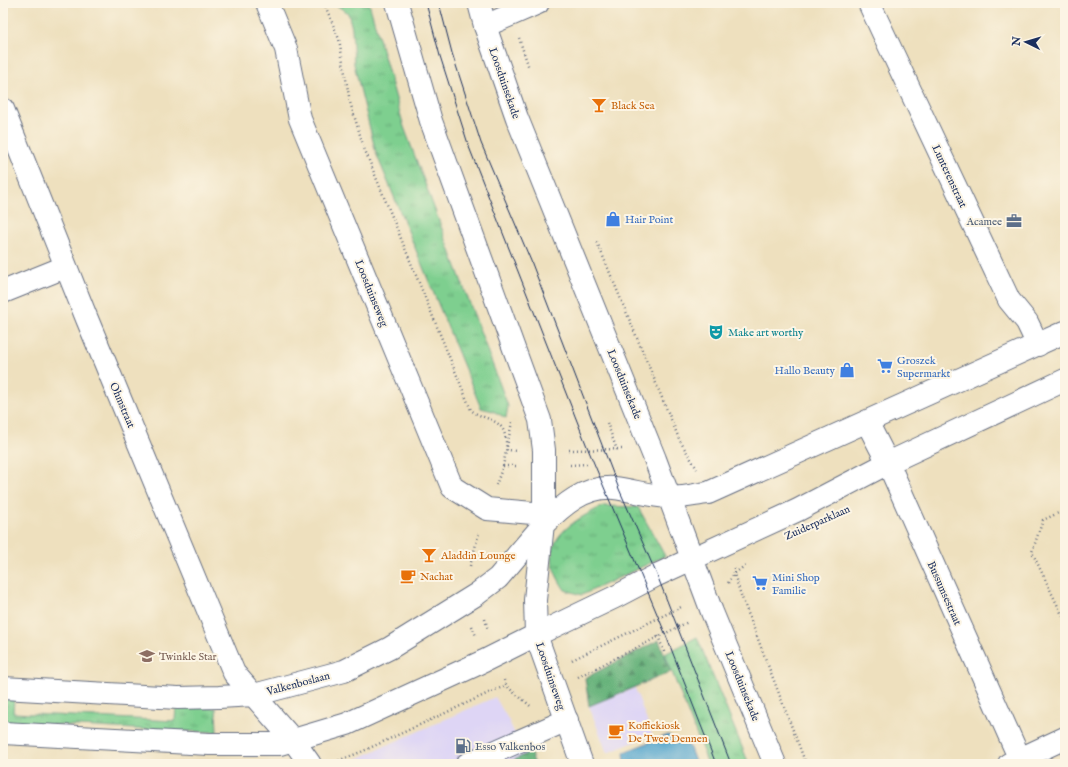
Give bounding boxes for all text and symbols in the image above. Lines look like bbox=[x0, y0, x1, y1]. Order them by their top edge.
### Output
north arrow bbox=[1006, 22, 1046, 62]
text: N bbox=[1010, 35, 1024, 48]
street label: Loosduinsekade bbox=[485, 46, 523, 121]
bar icon: Black Sea bbox=[590, 96, 608, 114]
place label: Black Sea bbox=[611, 99, 655, 113]
street label: Lunterenstraat bbox=[928, 143, 970, 210]
shop icon: Hair Point bbox=[604, 210, 622, 228]
office icon: Acamee bbox=[1005, 212, 1023, 230]
place label: Hair Point bbox=[625, 213, 673, 227]
place label: Acamee bbox=[966, 215, 1002, 229]
street label: Loosduinseweg bbox=[351, 258, 391, 330]
theatre icon: Make art worthy bbox=[707, 323, 725, 341]
place label: Make art worthy bbox=[728, 326, 804, 340]
street label: Loosduinsekade bbox=[604, 347, 645, 422]
place label: Groszek Supermarkt bbox=[897, 354, 951, 381]
supermarket icon: Groszek Supermarkt bbox=[876, 357, 894, 375]
shop icon: Hallo Beauty bbox=[838, 361, 856, 379]
place label: Hallo Beauty bbox=[775, 364, 836, 378]
street label: Ohmstraat bbox=[106, 380, 138, 431]
street label: Zuiderparklaan bbox=[782, 502, 852, 544]
bar icon: Aladdin Lounge bbox=[420, 546, 438, 564]
place label: Aladdin Lounge bbox=[440, 549, 516, 563]
street label: Bussumsestraat bbox=[924, 559, 965, 628]
cafe icon: Nachat bbox=[399, 567, 417, 585]
place label: Nachat bbox=[420, 570, 453, 584]
place label: Mini Shop Familie bbox=[772, 571, 820, 598]
supermarket icon: Mini Shop Familie bbox=[751, 574, 769, 592]
street label: Loosduinseweg bbox=[532, 640, 569, 713]
school or university icon: Twinkle Star bbox=[138, 647, 156, 665]
street label: Loosduinsekade bbox=[722, 649, 763, 724]
place label: Twinkle Star bbox=[159, 650, 217, 664]
street label: Valkenboslaan bbox=[264, 669, 332, 699]
place label: Koffiekiosk De Twee Dennen bbox=[628, 719, 708, 746]
cafe icon: Koffiekiosk De Twee Dennen bbox=[607, 722, 625, 740]
fuel station icon: Esso Valkenbos bbox=[454, 737, 472, 755]
place label: Esso Valkenbos bbox=[475, 740, 545, 754]

